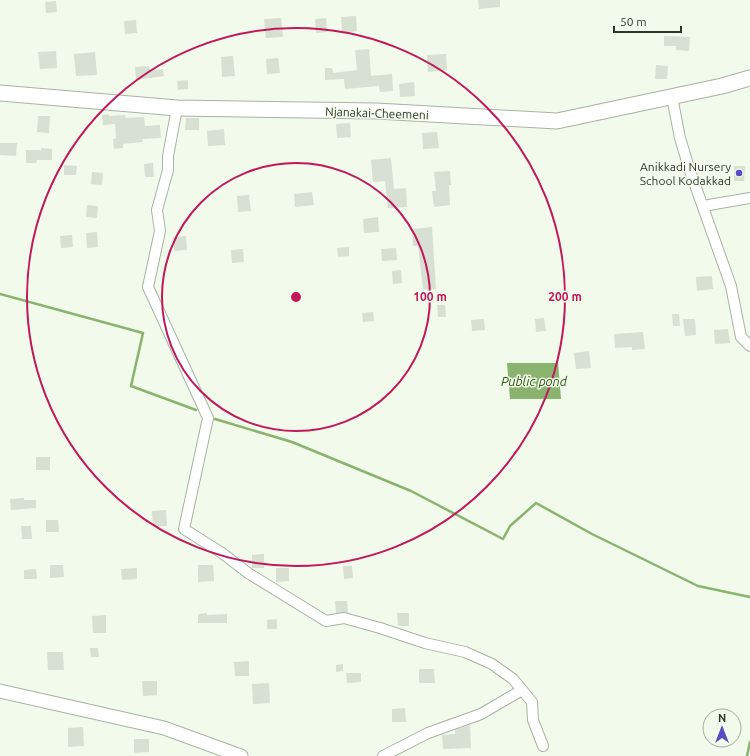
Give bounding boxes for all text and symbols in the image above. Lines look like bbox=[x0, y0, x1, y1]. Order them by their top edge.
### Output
scale bar bbox=[614, 8, 681, 34]
text: 50 m bbox=[620, 15, 647, 28]
street label: Njanakai-Cheemeni bbox=[325, 105, 429, 121]
place label: Anikkadi Nursery School Kodakkad bbox=[640, 160, 731, 187]
marker: Anikkadi Nursery School Kodakkad bbox=[734, 168, 744, 178]
centre of rings bbox=[289, 290, 303, 304]
text: 100 m bbox=[413, 290, 447, 303]
text: 200 m bbox=[548, 290, 582, 303]
water label: Public pond bbox=[501, 374, 568, 388]
north arrow bbox=[702, 708, 742, 748]
text: N bbox=[718, 712, 726, 724]

